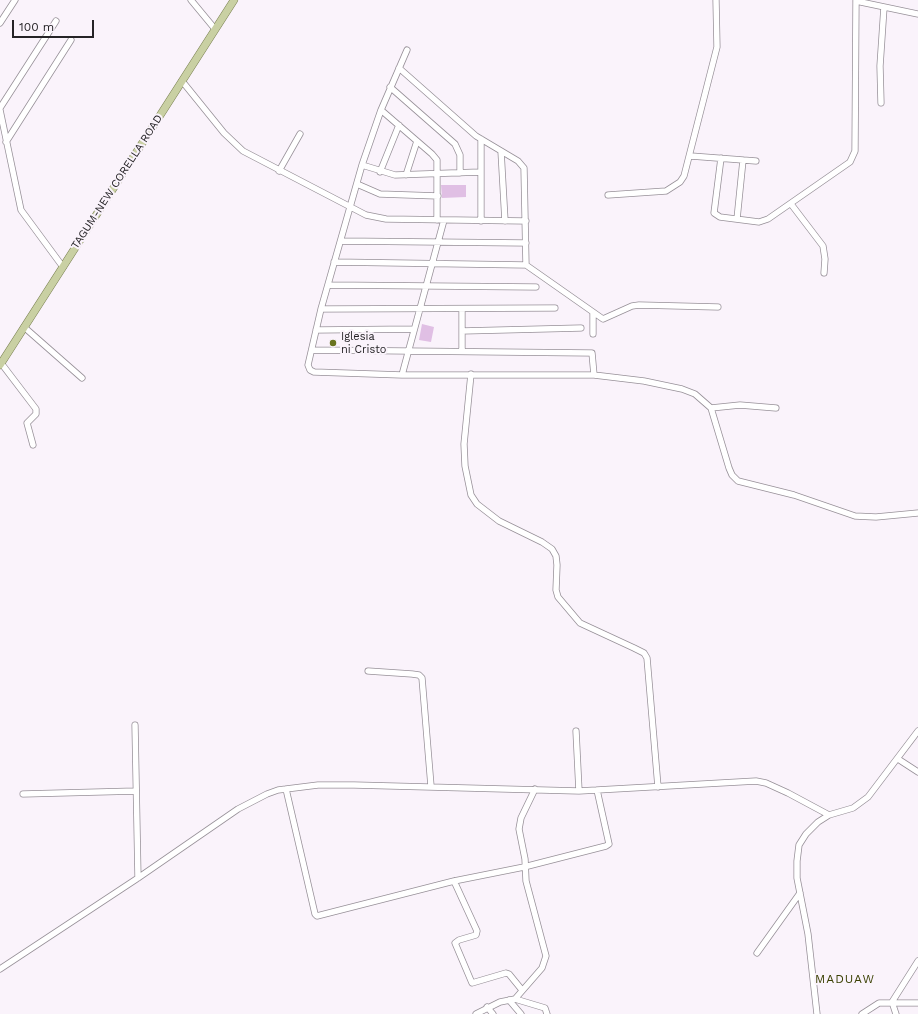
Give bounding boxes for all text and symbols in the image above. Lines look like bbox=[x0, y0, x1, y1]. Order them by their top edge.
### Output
scale bar bbox=[14, 12, 96, 38]
text: 100 m bbox=[19, 20, 54, 34]
street label: TAGUM-NEW CORELLA ROAD bbox=[69, 112, 165, 252]
place label: Iglesia ni Cristo bbox=[341, 330, 386, 356]
marker: Iglesia ni Cristo bbox=[328, 338, 338, 348]
district label: MADUAW bbox=[815, 972, 875, 986]

